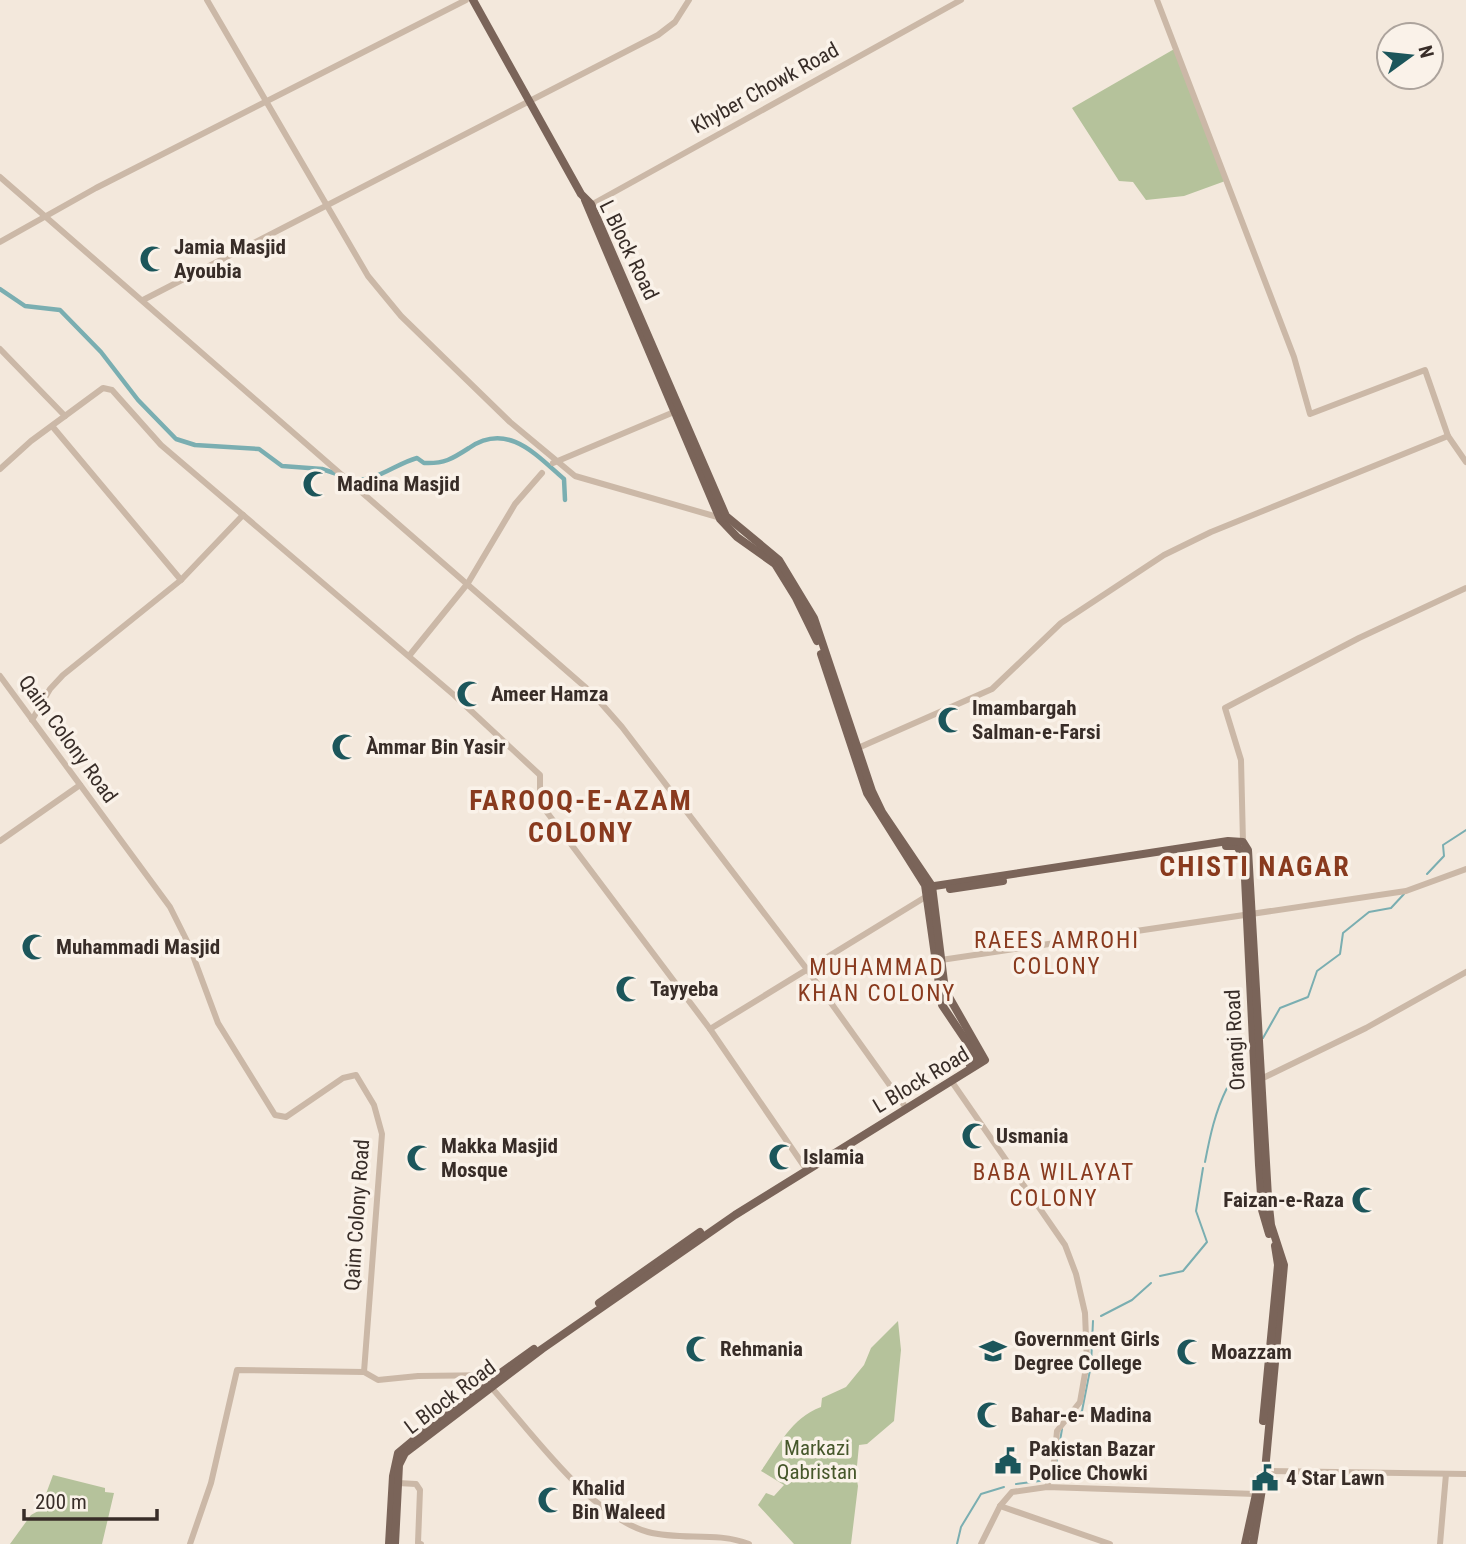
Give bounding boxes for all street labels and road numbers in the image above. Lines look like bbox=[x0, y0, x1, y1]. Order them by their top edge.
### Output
street label: Khyber Chowk Road bbox=[687, 38, 843, 138]
street label: L Block Road bbox=[595, 196, 663, 304]
street label: Qaim Colony Road bbox=[14, 671, 122, 807]
street label: Orangi Road bbox=[1220, 989, 1250, 1091]
street label: L Block Road bbox=[869, 1042, 973, 1118]
street label: Qaim Colony Road bbox=[340, 1138, 374, 1292]
street label: L Block Road bbox=[400, 1355, 500, 1439]

